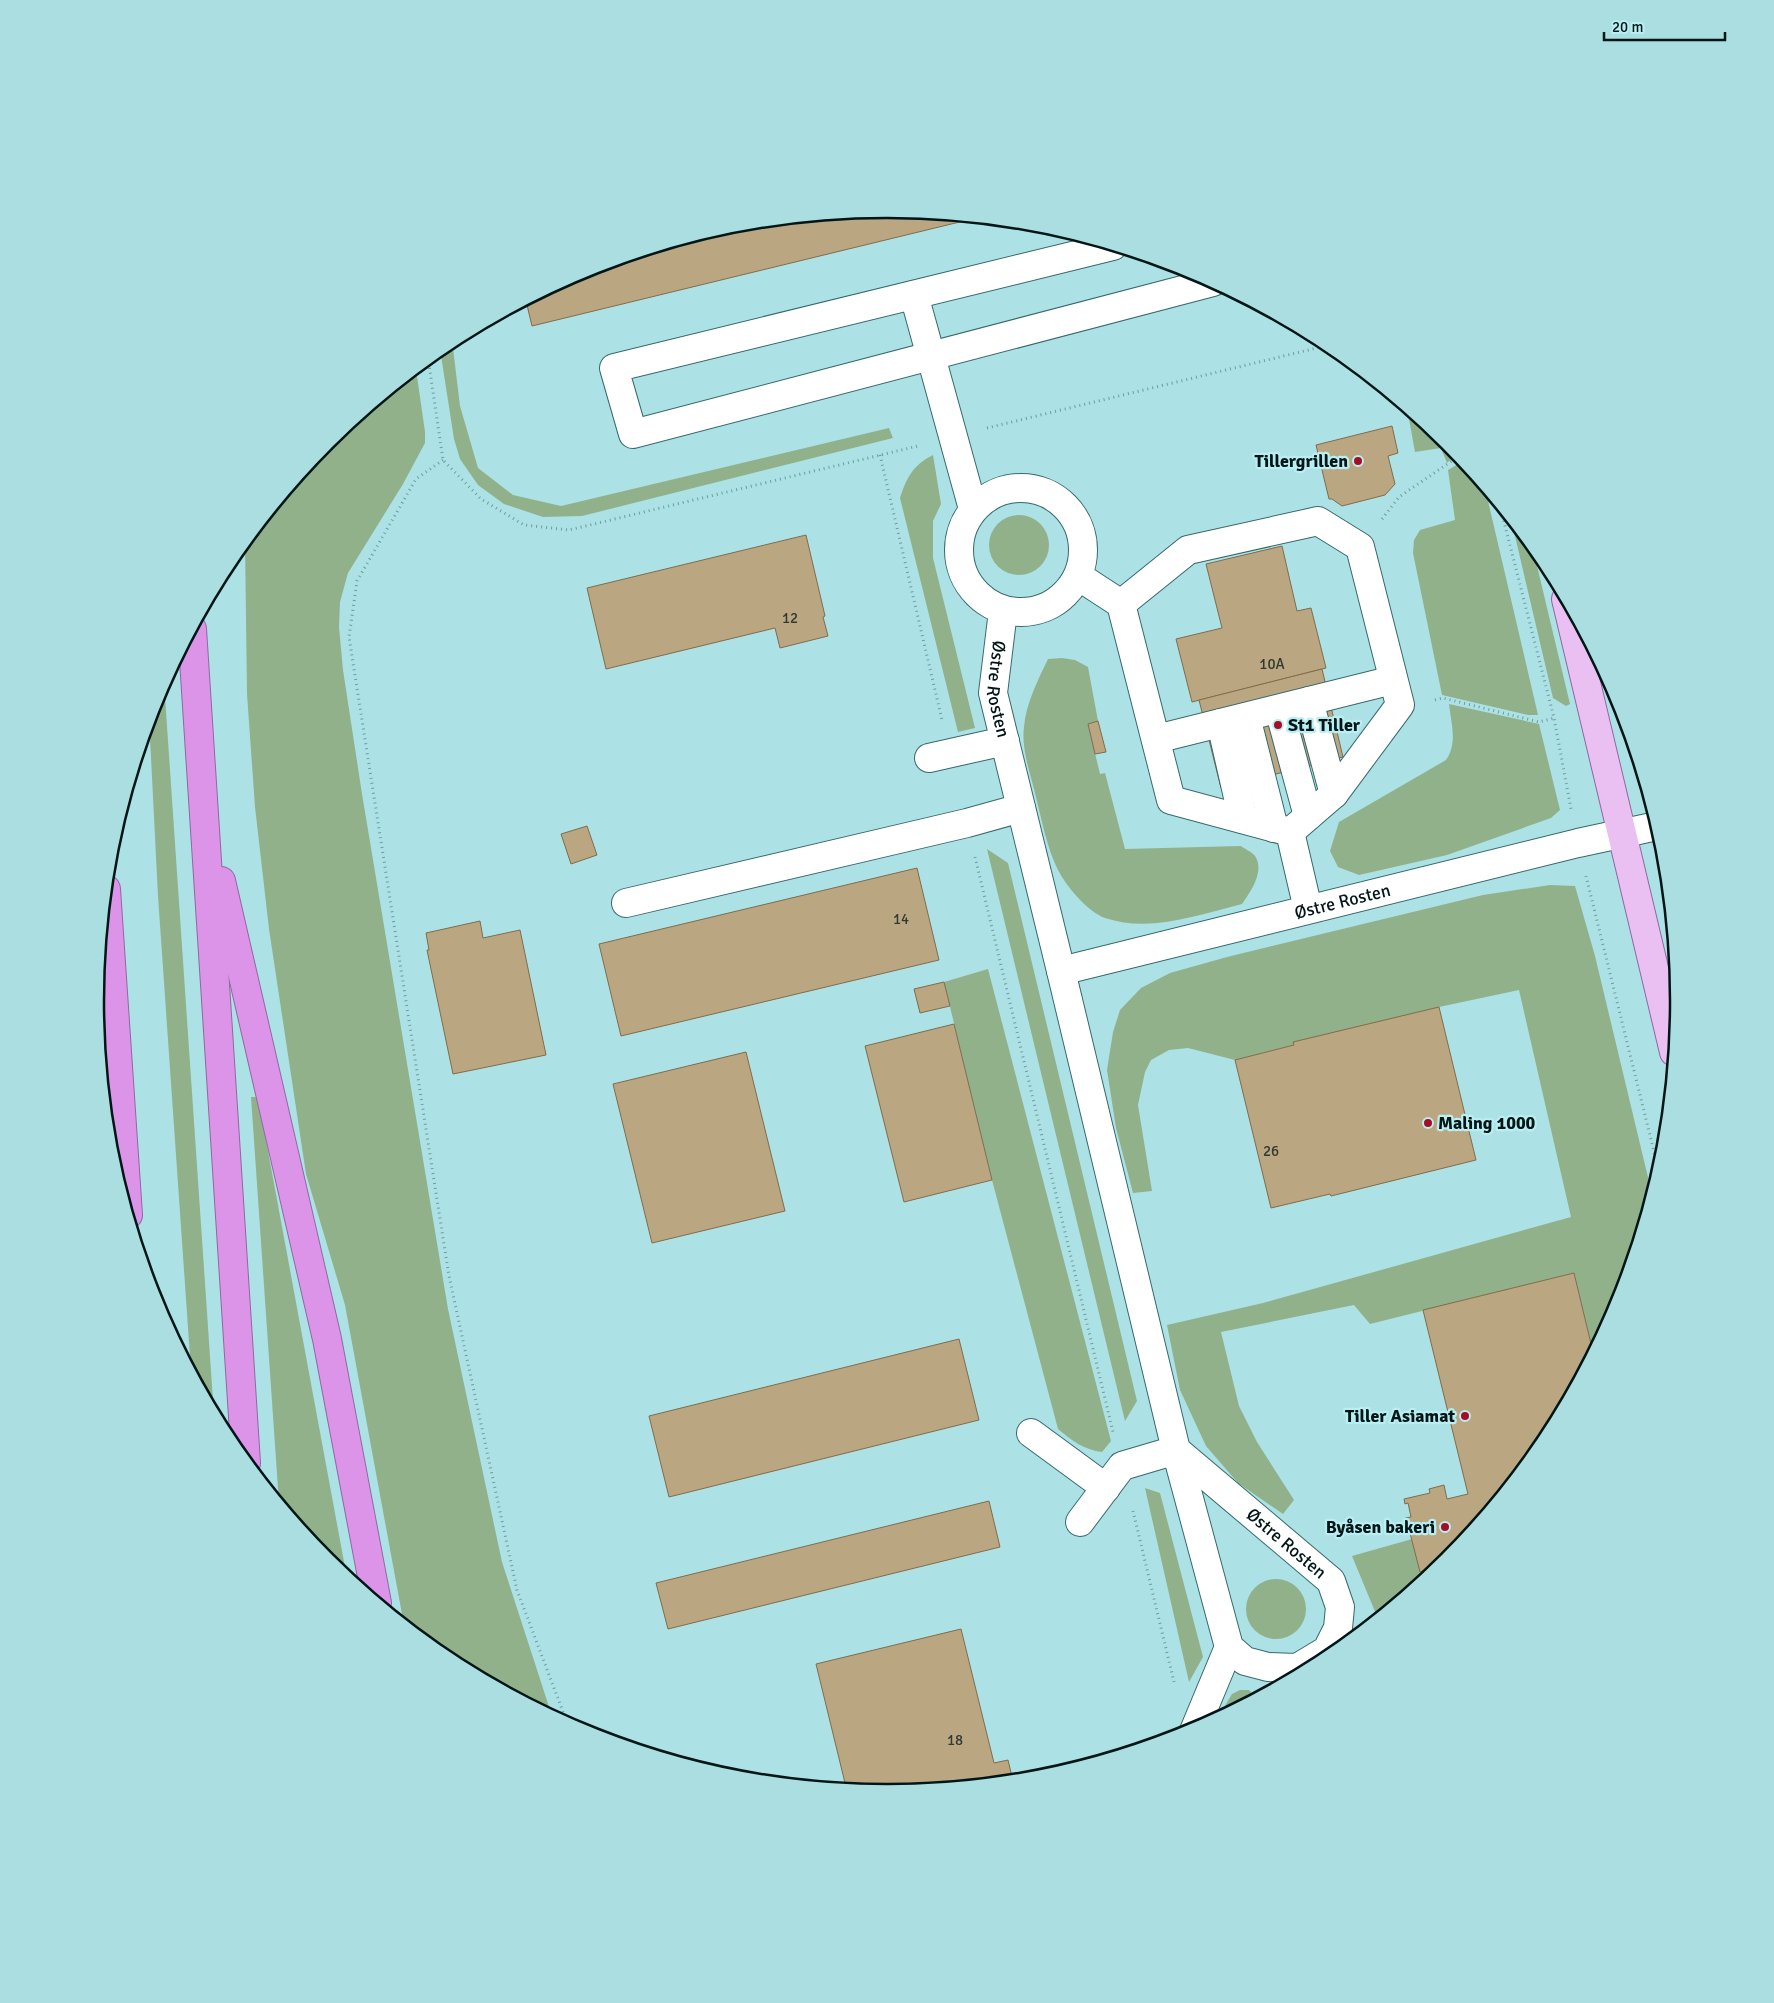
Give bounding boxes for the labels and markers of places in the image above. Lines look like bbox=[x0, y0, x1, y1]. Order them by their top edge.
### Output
place label: Tillergrillen bbox=[1254, 450, 1348, 472]
marker: Tillergrillen bbox=[1352, 455, 1364, 467]
place label: St1 Tiller bbox=[1288, 714, 1361, 736]
marker: St1 Tiller bbox=[1272, 719, 1284, 731]
place label: Maling 1000 bbox=[1438, 1112, 1536, 1134]
marker: Maling 1000 bbox=[1422, 1117, 1434, 1129]
place label: Tiller Asiamat bbox=[1345, 1405, 1455, 1427]
marker: Tiller Asiamat bbox=[1459, 1410, 1471, 1422]
place label: Byåsen bakeri bbox=[1326, 1516, 1435, 1538]
marker: Byåsen bakeri bbox=[1439, 1521, 1451, 1533]

